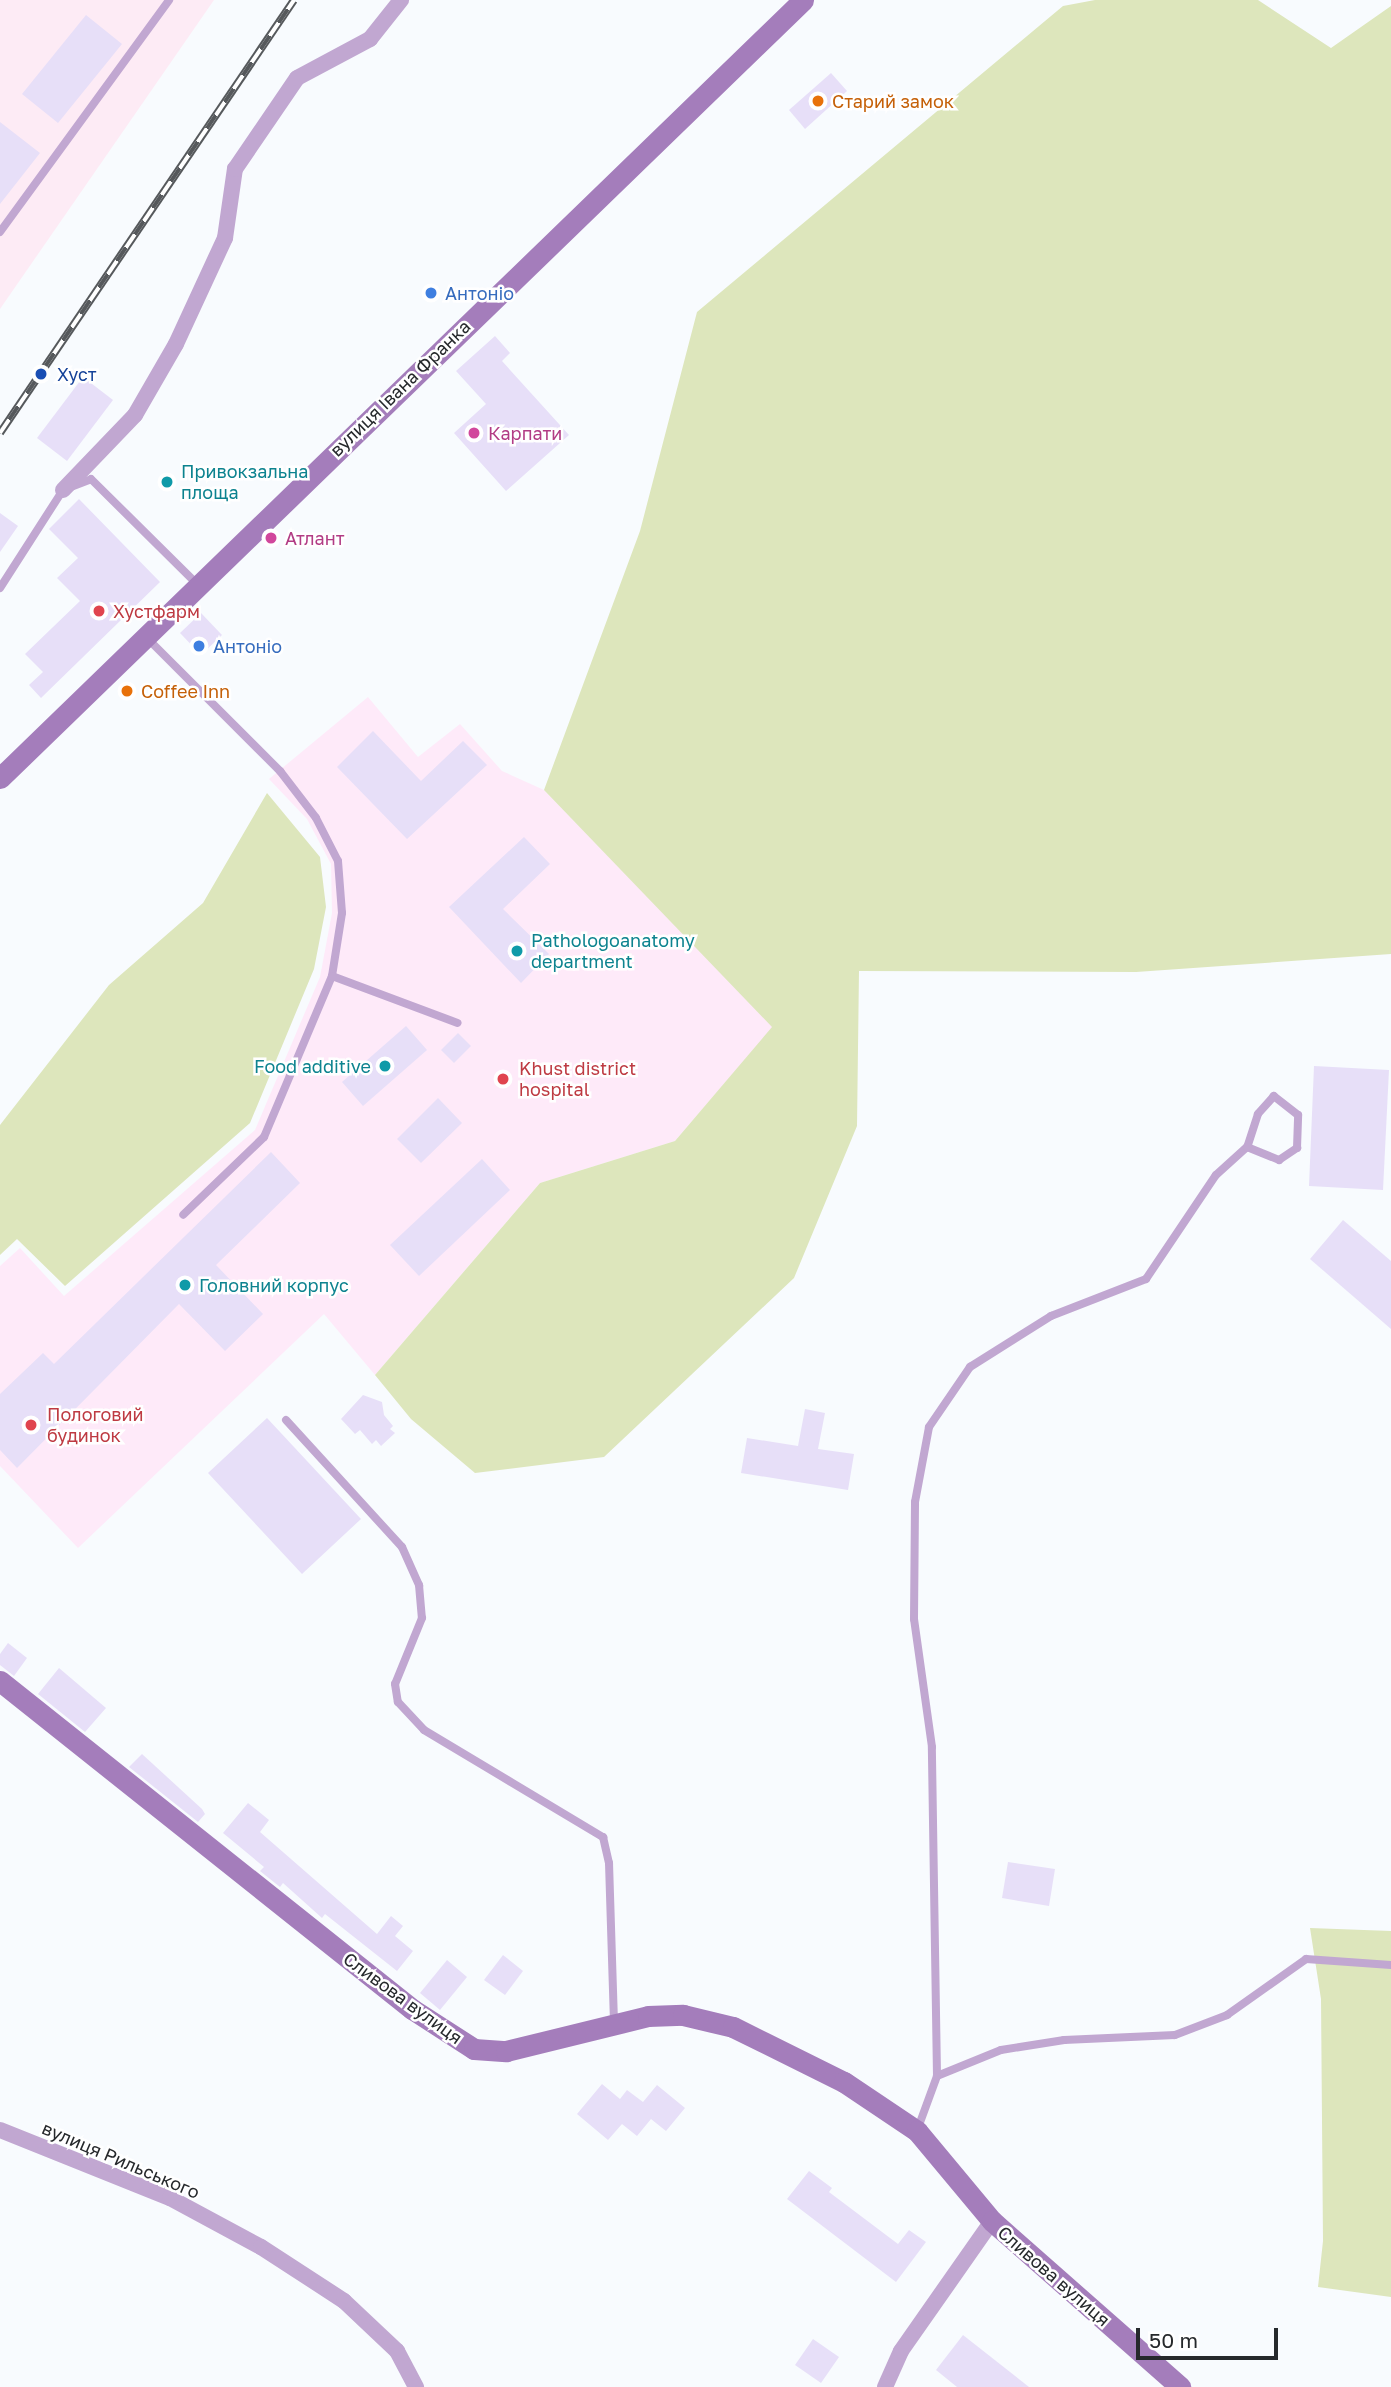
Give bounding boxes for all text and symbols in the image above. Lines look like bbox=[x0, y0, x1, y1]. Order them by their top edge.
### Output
place label: Старий замок bbox=[832, 90, 954, 112]
marker: Старий замок bbox=[810, 93, 826, 109]
place label: Антонio bbox=[445, 282, 514, 304]
marker: Антонio bbox=[423, 285, 439, 301]
street label: вулиця Івана Франка bbox=[325, 315, 475, 461]
place label: Хуст bbox=[57, 363, 97, 385]
marker: Хуст bbox=[31, 364, 51, 384]
place label: Карпати bbox=[488, 422, 562, 444]
marker: Карпати bbox=[466, 425, 482, 441]
place label: Привокзальна площа bbox=[181, 461, 308, 504]
marker: Привокзальна площа bbox=[159, 474, 175, 490]
place label: Атлант bbox=[285, 527, 345, 549]
marker: Атлант bbox=[263, 530, 279, 546]
place label: Хустфарм bbox=[113, 600, 200, 622]
marker: Хустфарм bbox=[91, 603, 107, 619]
place label: Антоніо bbox=[213, 635, 282, 657]
marker: Антоніо bbox=[191, 638, 207, 654]
place label: Coffee Inn bbox=[141, 680, 230, 702]
marker: Coffee Inn bbox=[119, 683, 135, 699]
place label: Pathologoanatomy department bbox=[531, 930, 695, 972]
marker: Pathologoanatomy department bbox=[509, 943, 525, 959]
place label: Food additive bbox=[254, 1055, 371, 1077]
marker: Food additive bbox=[377, 1058, 393, 1074]
place label: Khust district hospital bbox=[519, 1058, 636, 1100]
marker: Khust district hospital bbox=[493, 1069, 513, 1089]
place label: Головний корпус bbox=[199, 1274, 349, 1296]
marker: Головний корпус bbox=[177, 1277, 193, 1293]
place label: Пологовий будинок bbox=[47, 1404, 143, 1446]
marker: Пологовий будинок bbox=[21, 1415, 41, 1435]
street label: Сливова вулиця bbox=[339, 1948, 467, 2048]
street label: вулиця Рильського bbox=[39, 2117, 203, 2203]
street label: Сливова вулиця bbox=[993, 2221, 1115, 2331]
scale bar bbox=[1139, 2314, 1281, 2358]
text: 50 m bbox=[1149, 2327, 1198, 2353]

